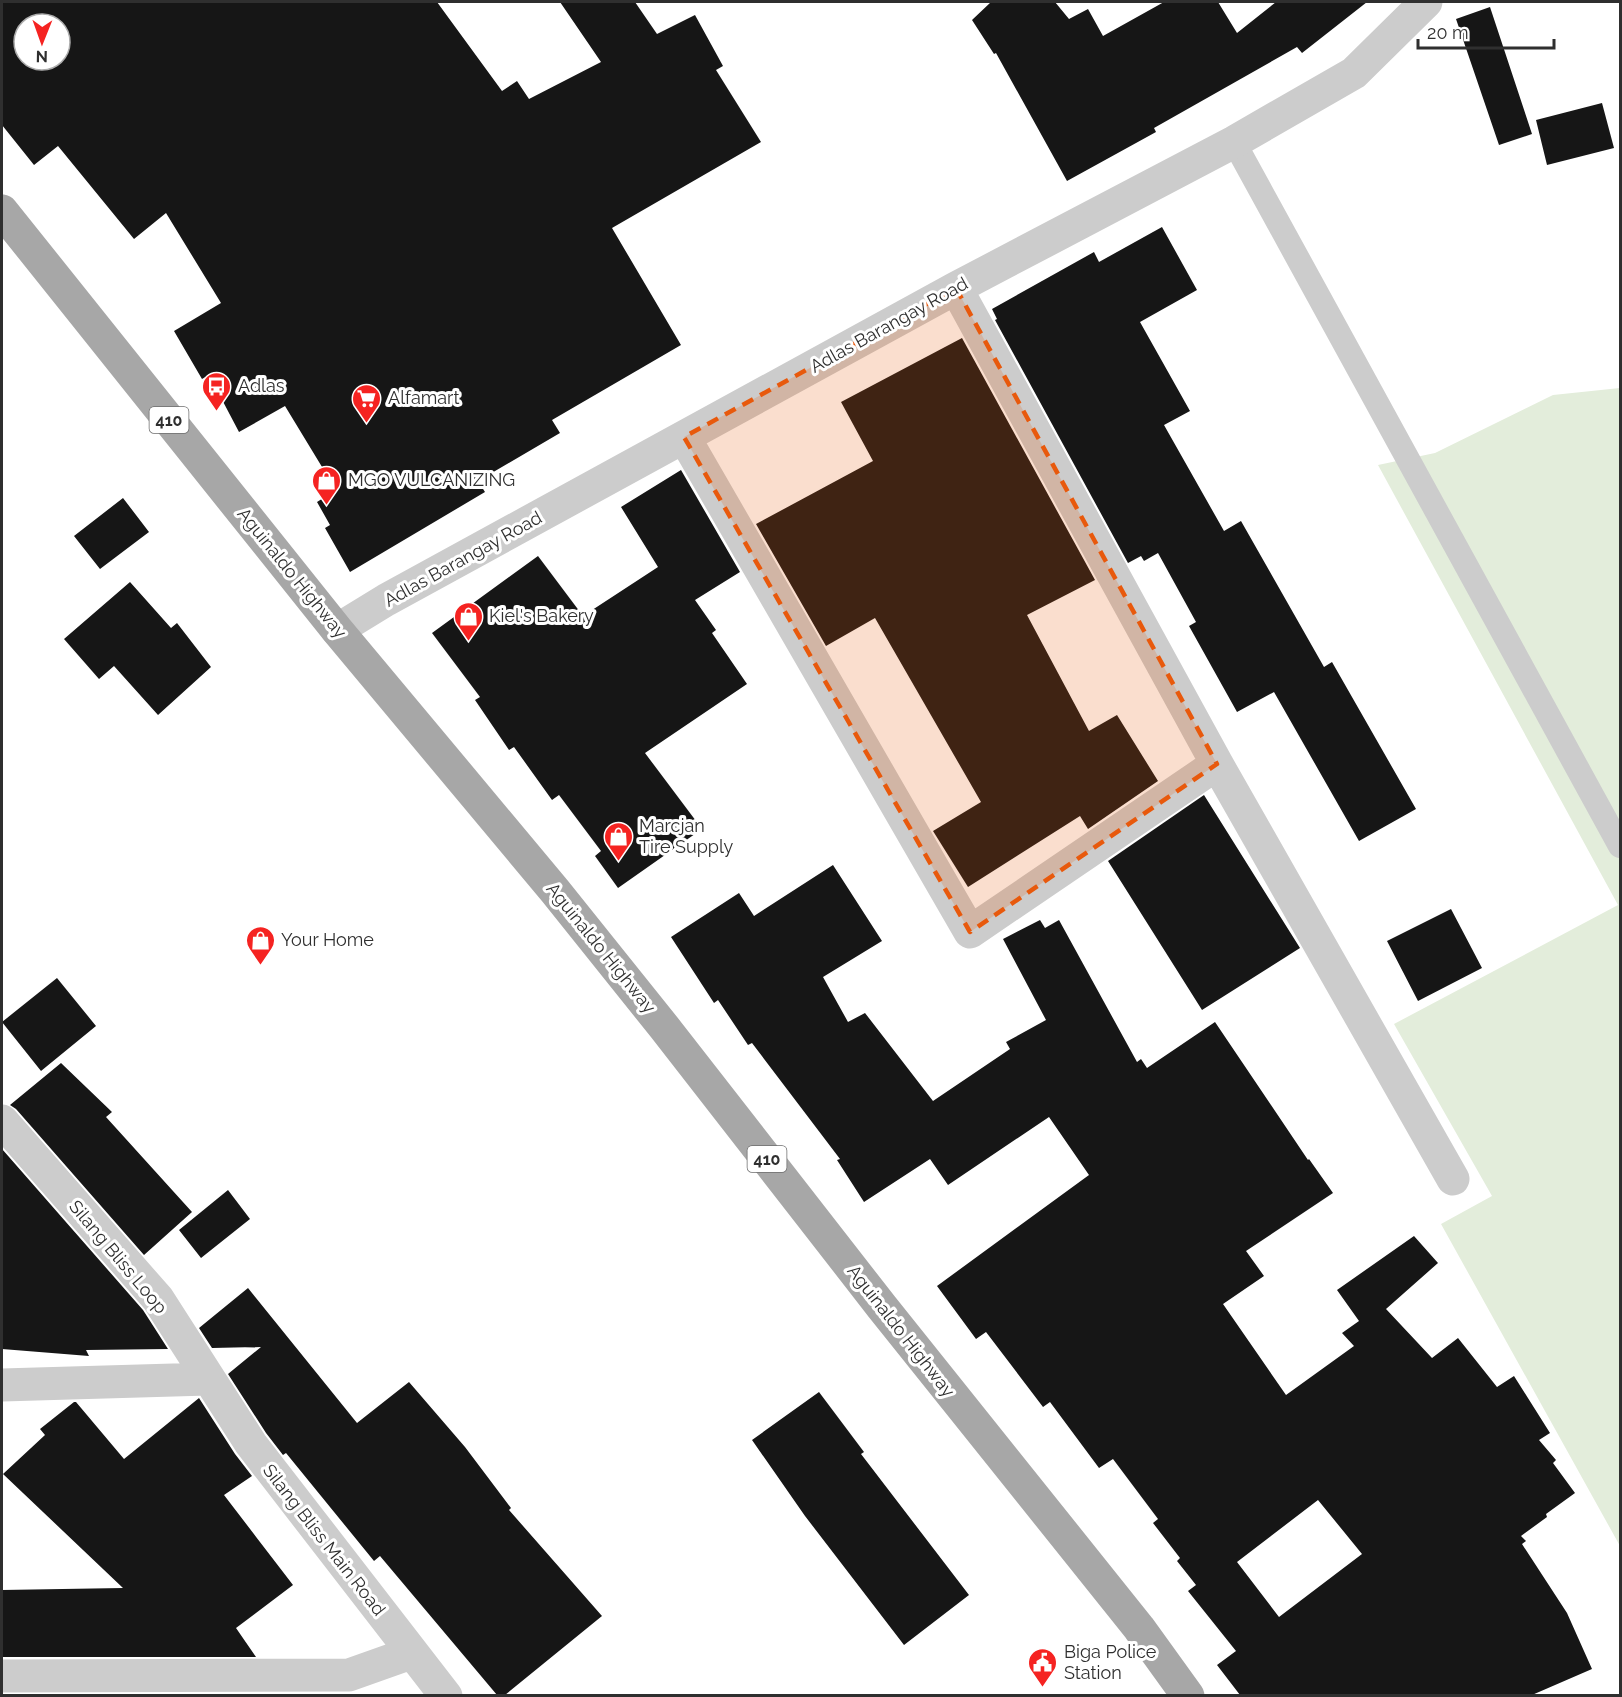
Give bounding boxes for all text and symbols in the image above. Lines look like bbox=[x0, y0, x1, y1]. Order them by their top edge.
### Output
north arrow bbox=[12, 12, 72, 72]
scale bar bbox=[1418, 12, 1554, 50]
text: 20 m bbox=[1427, 22, 1469, 43]
text: N bbox=[35, 47, 48, 66]
street label: Adlas Barangay Road bbox=[806, 272, 971, 377]
bus stop icon: Adlas bbox=[201, 370, 233, 412]
place label: Adlas bbox=[238, 375, 285, 396]
supermarket icon: Alfamart bbox=[351, 382, 383, 424]
place label: Alfamart bbox=[388, 387, 459, 408]
road number: 410 bbox=[150, 407, 188, 433]
shop icon: MGO VULCANIZING bbox=[311, 464, 343, 506]
place label: MGO VULCANIZING bbox=[348, 469, 515, 490]
street label: Aguinaldo Highway bbox=[233, 503, 352, 642]
street label: Adlas Barangay Road bbox=[380, 506, 545, 611]
shop icon: Kiel's Bakery bbox=[452, 600, 484, 642]
place label: Kiel's Bakery bbox=[489, 605, 594, 626]
place label: Marcjan Tire Supply bbox=[639, 815, 734, 857]
shop icon: Marcjan Tire Supply bbox=[602, 820, 634, 862]
street label: Aguinaldo Highway bbox=[542, 878, 661, 1017]
shop icon: Your Home bbox=[244, 924, 276, 966]
place label: Your Home bbox=[281, 929, 374, 950]
road number: 410 bbox=[748, 1146, 786, 1172]
street label: Silang Bliss Loop bbox=[65, 1196, 172, 1318]
street label: Aguinaldo Highway bbox=[843, 1261, 960, 1401]
street label: Silang Bliss Main Road bbox=[259, 1460, 390, 1620]
place label: Biga Police Station bbox=[1064, 1641, 1157, 1683]
public building icon: Biga Police Station bbox=[1027, 1646, 1059, 1688]

